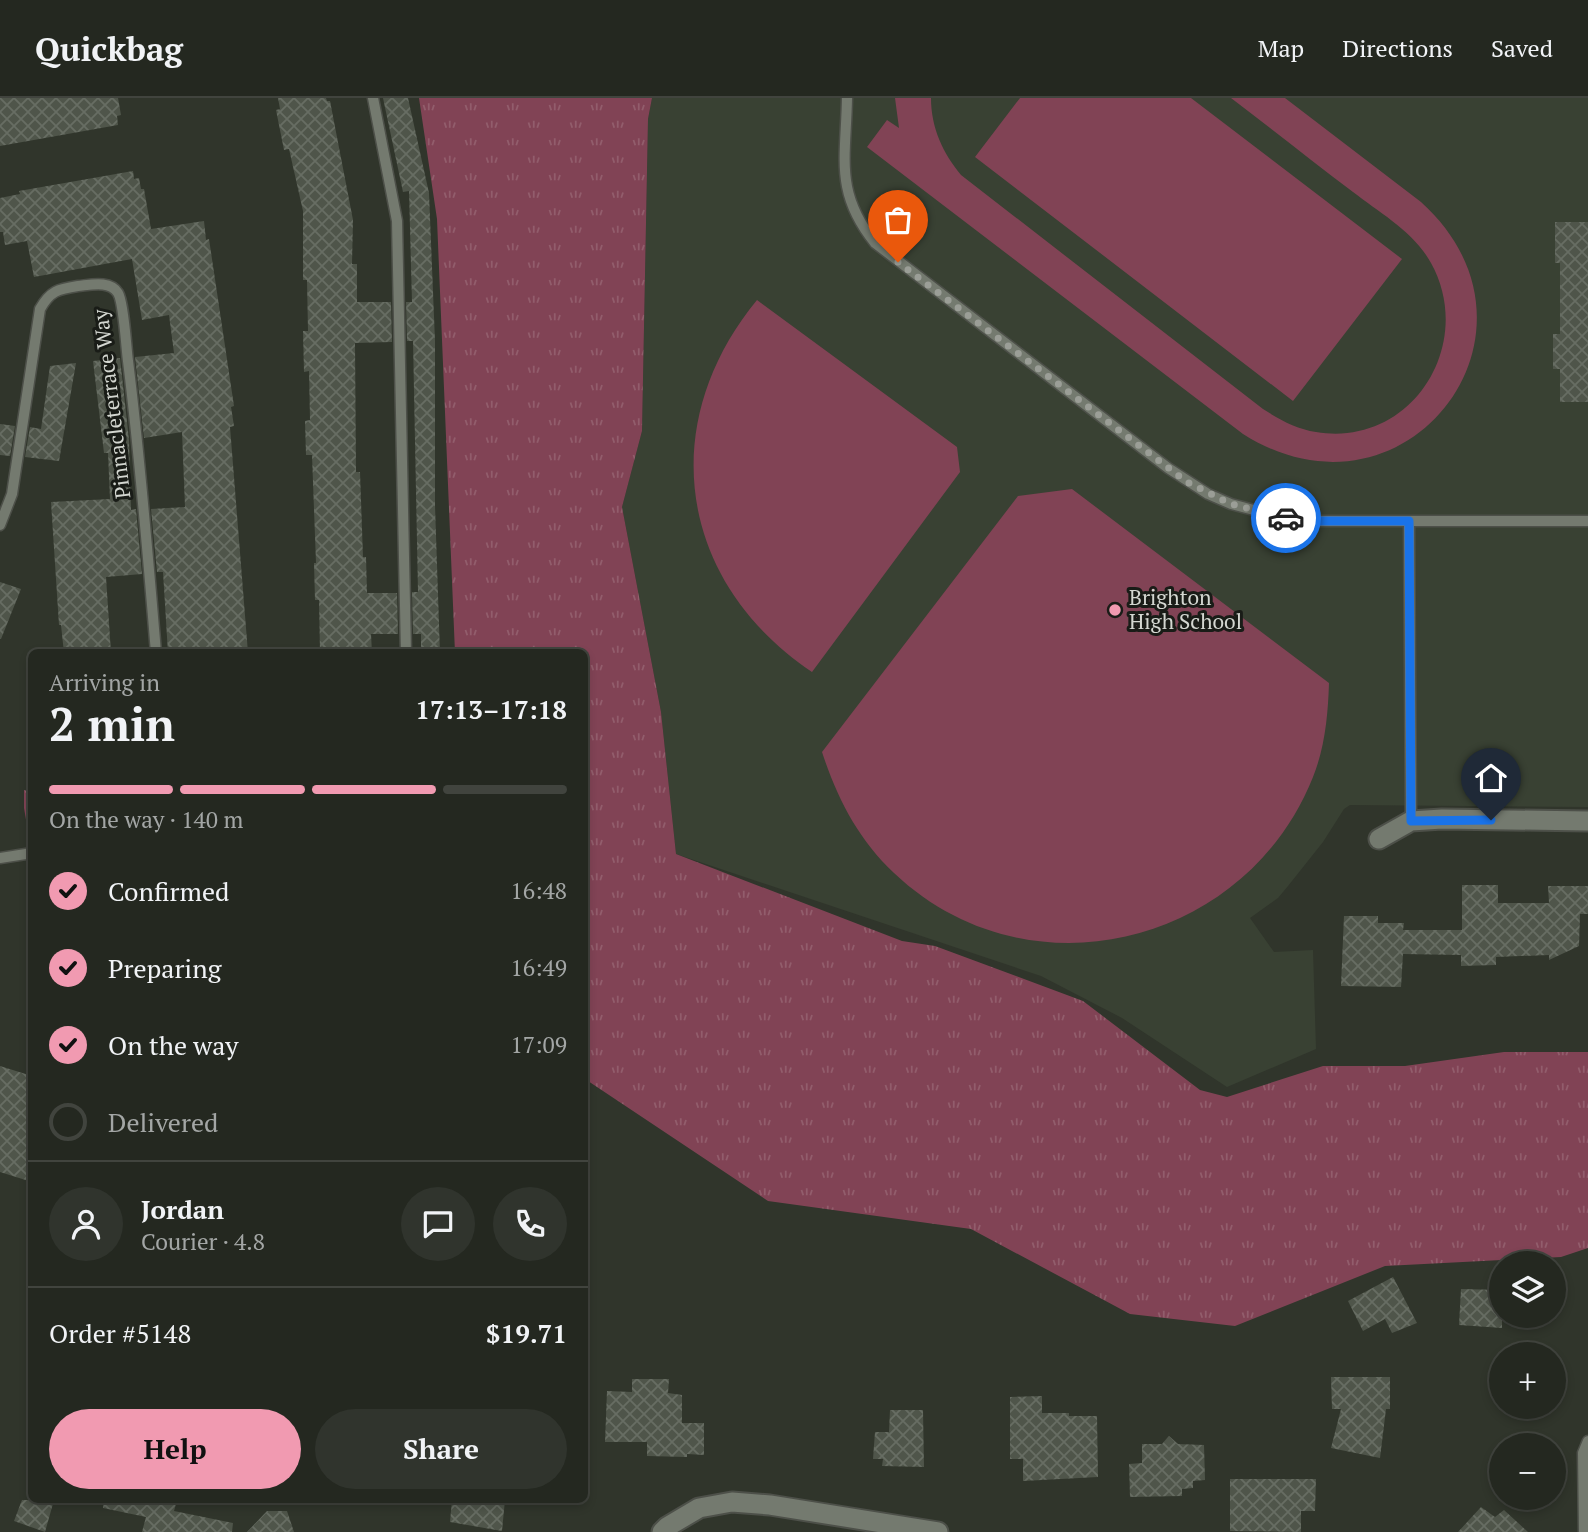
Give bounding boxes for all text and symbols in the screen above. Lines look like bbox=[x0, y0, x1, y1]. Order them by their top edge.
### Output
text: Quickbag bbox=[35, 27, 183, 70]
text: Map bbox=[1258, 32, 1304, 64]
text: Directions bbox=[1342, 32, 1453, 64]
text: Saved bbox=[1491, 32, 1553, 64]
pin bbox=[868, 190, 928, 262]
icon: bag bbox=[879, 201, 917, 239]
street label: Pinnacleterrace Way bbox=[85, 307, 137, 500]
courier bbox=[1251, 483, 1321, 553]
icon: car bbox=[1267, 499, 1305, 537]
place label: Brighton High School bbox=[1129, 583, 1242, 635]
marker: Brighton High School bbox=[1107, 602, 1123, 618]
text: Arriving in bbox=[49, 667, 160, 698]
text: 17:13–17:18 bbox=[415, 692, 567, 726]
text: 2 min bbox=[49, 693, 175, 754]
pin bbox=[1461, 748, 1521, 820]
icon: home bbox=[1472, 759, 1510, 797]
text: On the way · 140 m bbox=[49, 804, 243, 835]
icon: check bbox=[49, 872, 87, 910]
text: Confirmed bbox=[108, 874, 229, 908]
text: 16:48 bbox=[510, 875, 567, 906]
icon: check bbox=[49, 949, 87, 987]
text: Preparing bbox=[108, 951, 221, 985]
text: 16:49 bbox=[510, 952, 567, 983]
icon: check bbox=[49, 1026, 87, 1064]
text: On the way bbox=[108, 1028, 239, 1062]
text: 17:09 bbox=[510, 1029, 567, 1060]
text: Delivered bbox=[108, 1105, 218, 1139]
button: person bbox=[49, 1187, 123, 1261]
button: chat bbox=[401, 1187, 475, 1261]
button: phone bbox=[493, 1187, 567, 1261]
text: Jordan bbox=[141, 1192, 224, 1226]
text: Courier · 4.8 bbox=[141, 1226, 265, 1257]
map controls bbox=[1489, 1251, 1566, 1510]
button: layers bbox=[1489, 1251, 1566, 1328]
text: Order #5148 bbox=[49, 1316, 191, 1350]
text: $19.71 bbox=[486, 1316, 567, 1350]
button: + bbox=[1489, 1342, 1566, 1419]
button: Help bbox=[49, 1409, 301, 1489]
button: Share bbox=[315, 1409, 567, 1489]
button: − bbox=[1489, 1433, 1566, 1510]

